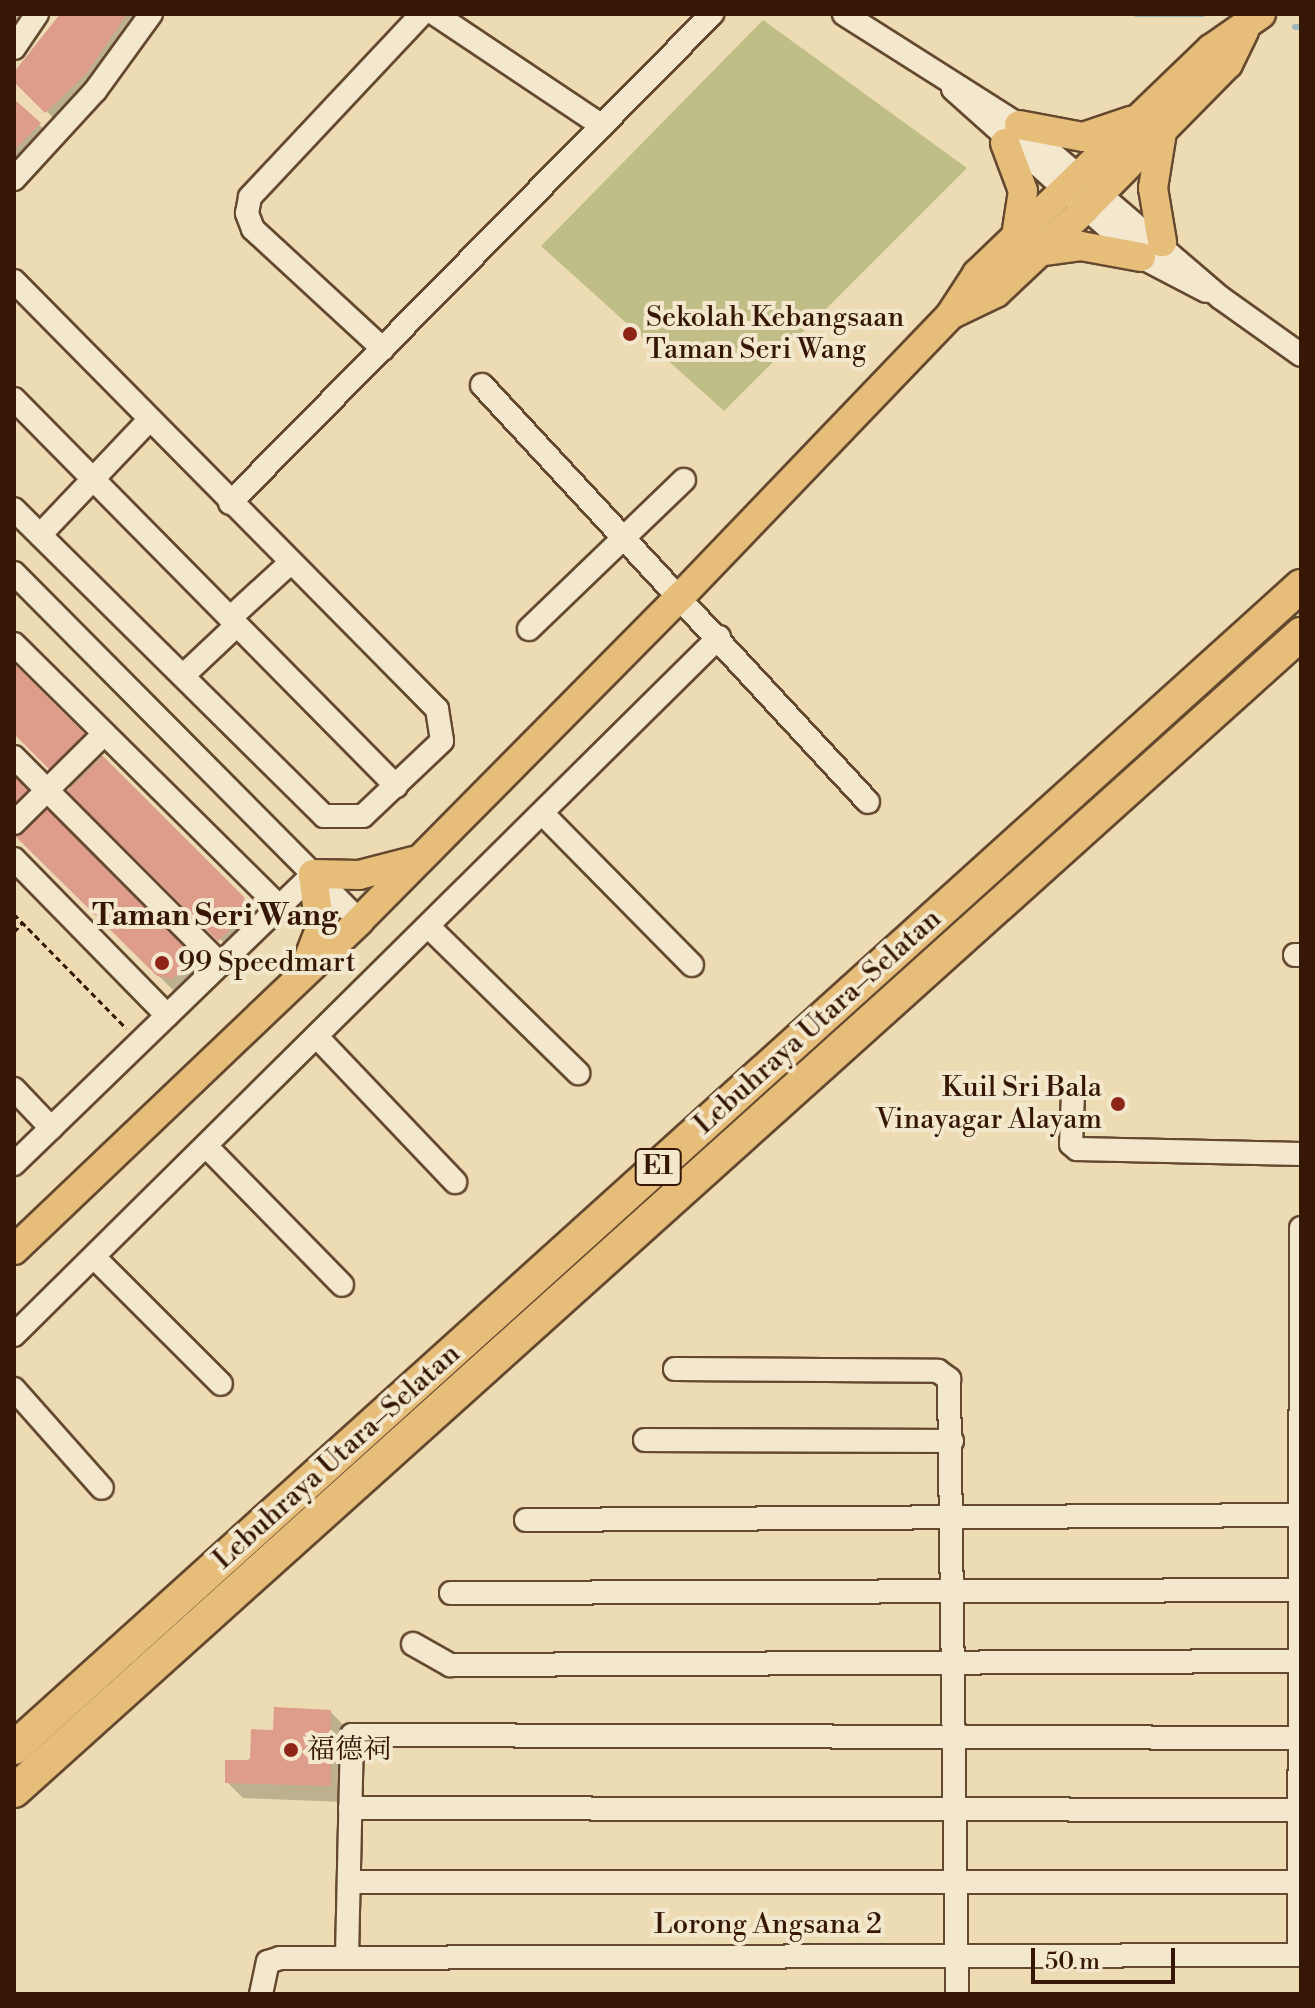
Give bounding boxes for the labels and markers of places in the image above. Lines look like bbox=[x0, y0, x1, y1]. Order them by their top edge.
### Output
place label: Sekolah Kebangsaan Taman Seri Wang bbox=[646, 301, 904, 367]
marker: Sekolah Kebangsaan Taman Seri Wang bbox=[621, 325, 639, 343]
place label: 99 Speedmart bbox=[178, 946, 356, 980]
marker: 99 Speedmart bbox=[153, 954, 171, 972]
place label: Kuil Sri Bala Vinayagar Alayam bbox=[876, 1071, 1102, 1137]
marker: Kuil Sri Bala Vinayagar Alayam bbox=[1109, 1095, 1127, 1113]
place label: 福德祠 bbox=[307, 1733, 391, 1767]
marker: 福德祠 bbox=[282, 1741, 300, 1759]

